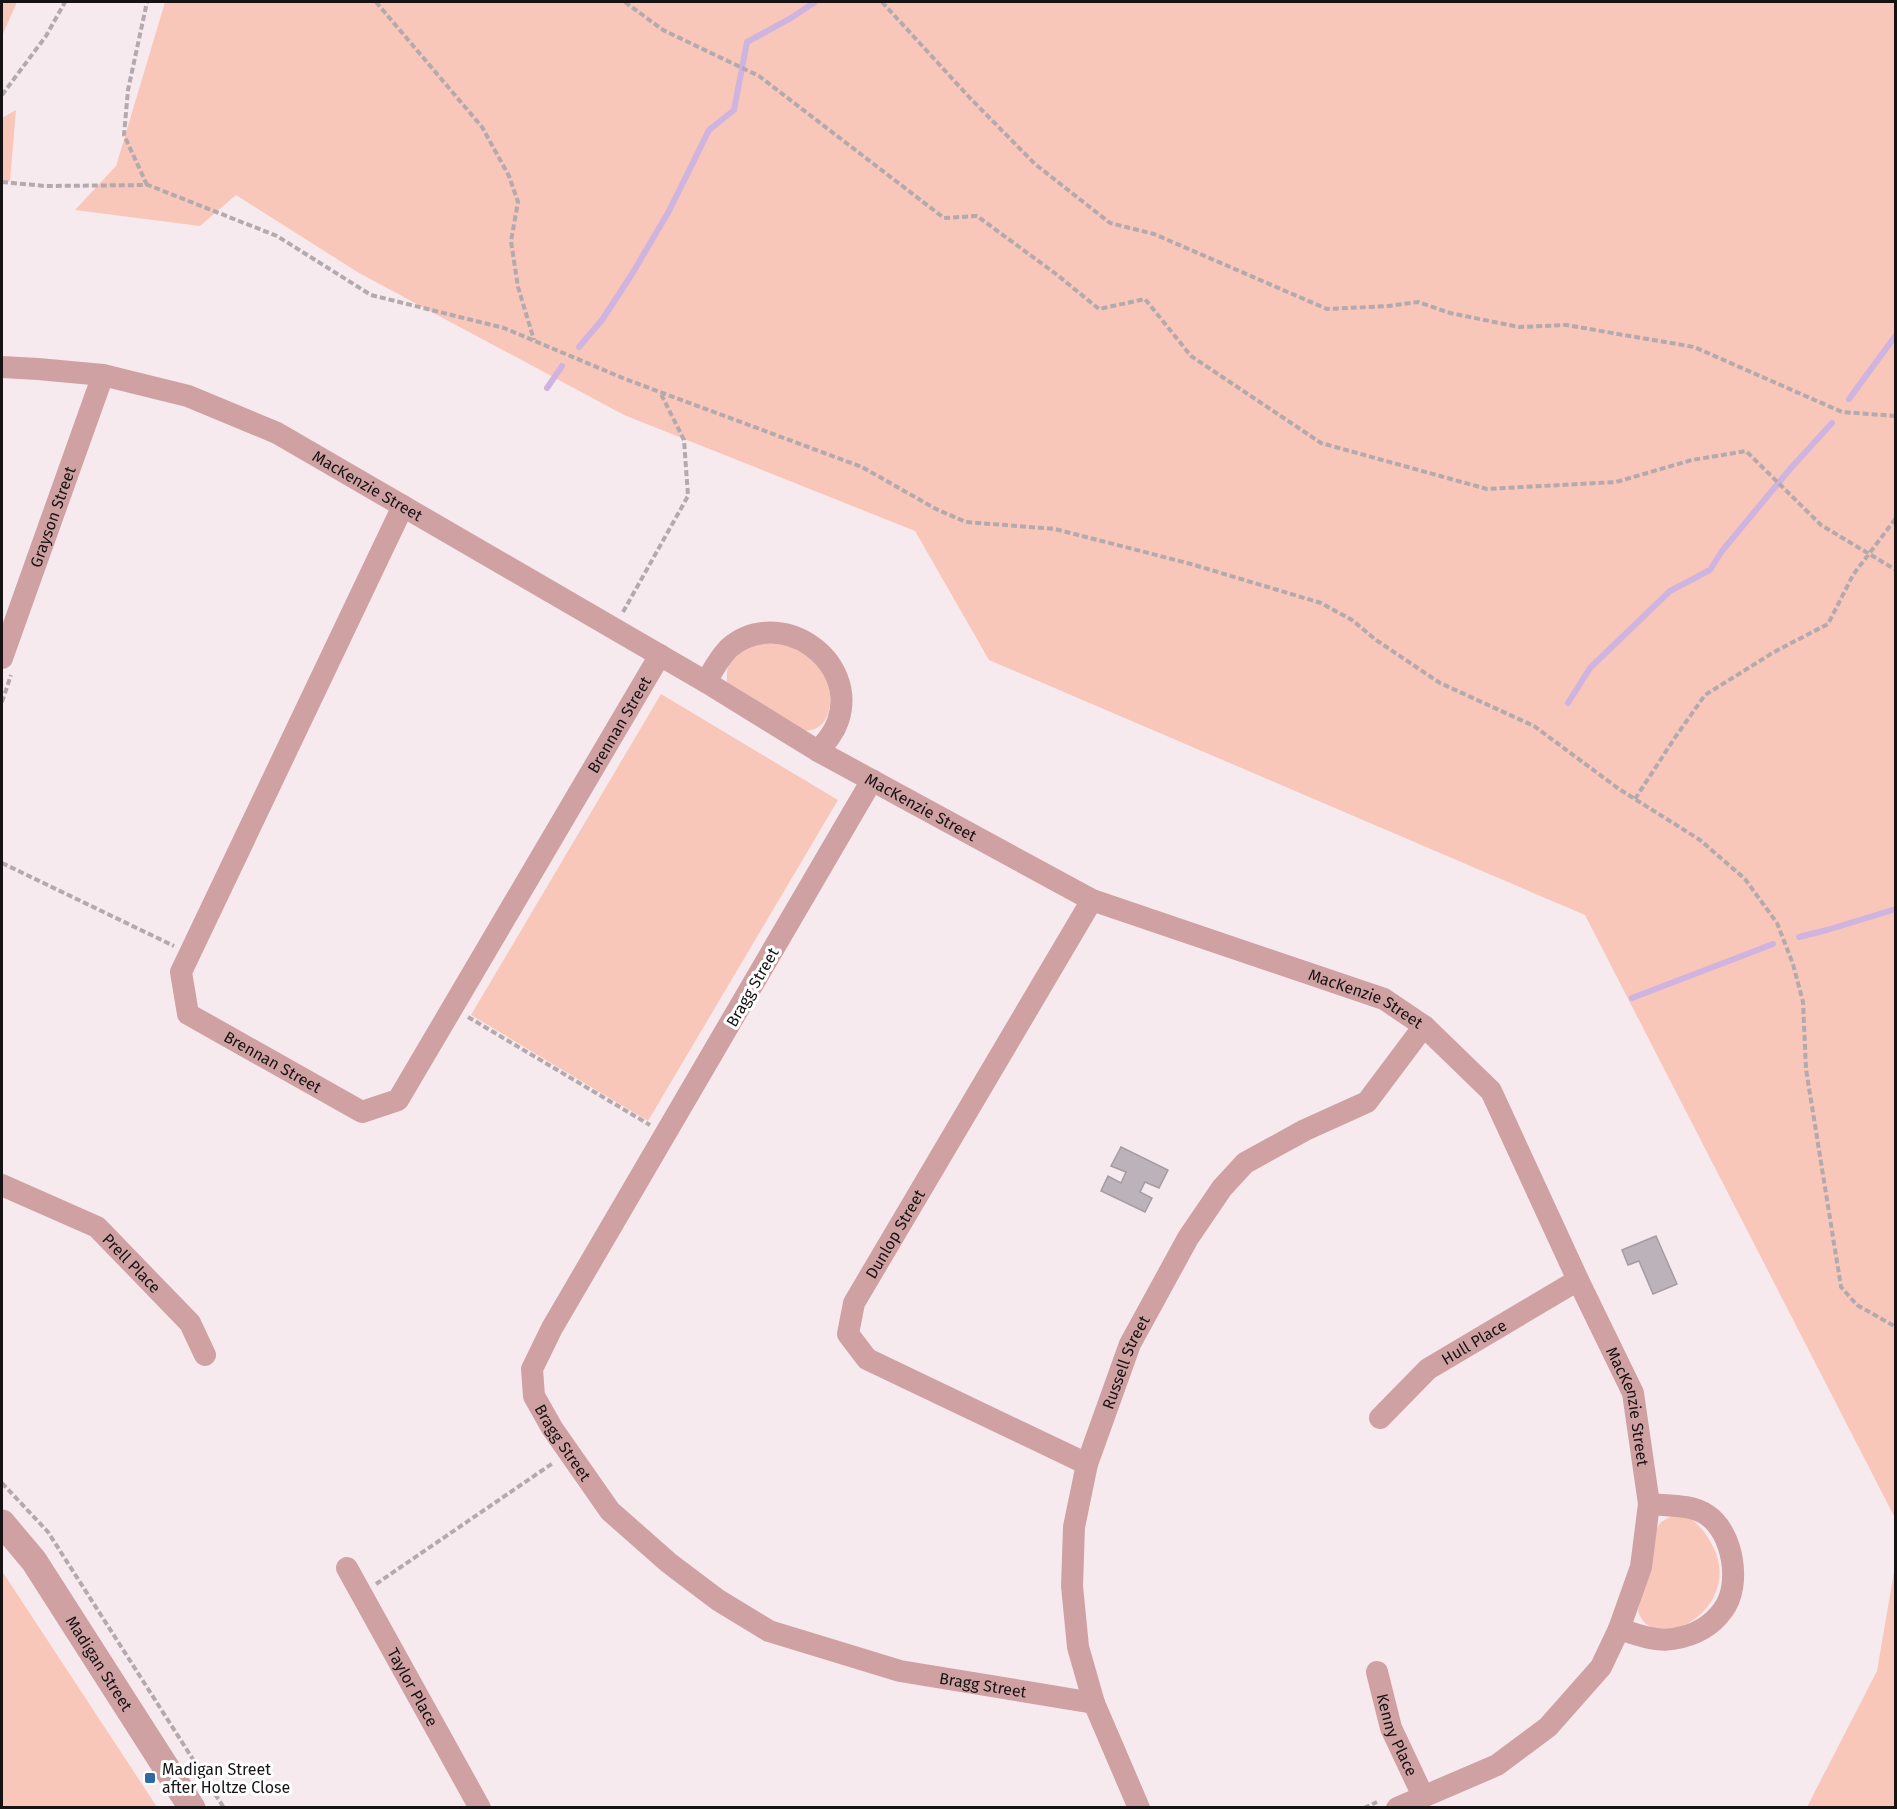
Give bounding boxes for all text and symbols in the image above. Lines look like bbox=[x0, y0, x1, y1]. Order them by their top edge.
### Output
street label: MacKenzie Street bbox=[309, 447, 426, 525]
street label: Grayson Street bbox=[26, 464, 80, 570]
street label: Brennan Street bbox=[584, 673, 655, 777]
street label: MacKenzie Street bbox=[862, 769, 980, 846]
street label: Bragg Street bbox=[722, 944, 783, 1030]
street label: MacKenzie Street bbox=[1306, 965, 1427, 1033]
street label: Brennan Street bbox=[220, 1027, 325, 1097]
street label: Dunlop Street bbox=[862, 1186, 929, 1282]
street label: Prell Place bbox=[98, 1230, 165, 1297]
street label: Russell Street bbox=[1098, 1312, 1154, 1412]
street label: Hull Place bbox=[1438, 1316, 1510, 1369]
street label: MacKenzie Street bbox=[1602, 1344, 1652, 1468]
street label: Bragg Street bbox=[530, 1401, 595, 1485]
street label: Madigan Street bbox=[62, 1612, 136, 1715]
street label: Taylor Place bbox=[383, 1645, 442, 1730]
street label: Bragg Street bbox=[938, 1669, 1028, 1702]
street label: Kenny Place bbox=[1373, 1692, 1421, 1779]
place label: Madigan Street after Holtze Close bbox=[162, 1760, 290, 1797]
marker: Madigan Street after Holtze Close bbox=[143, 1771, 157, 1785]

